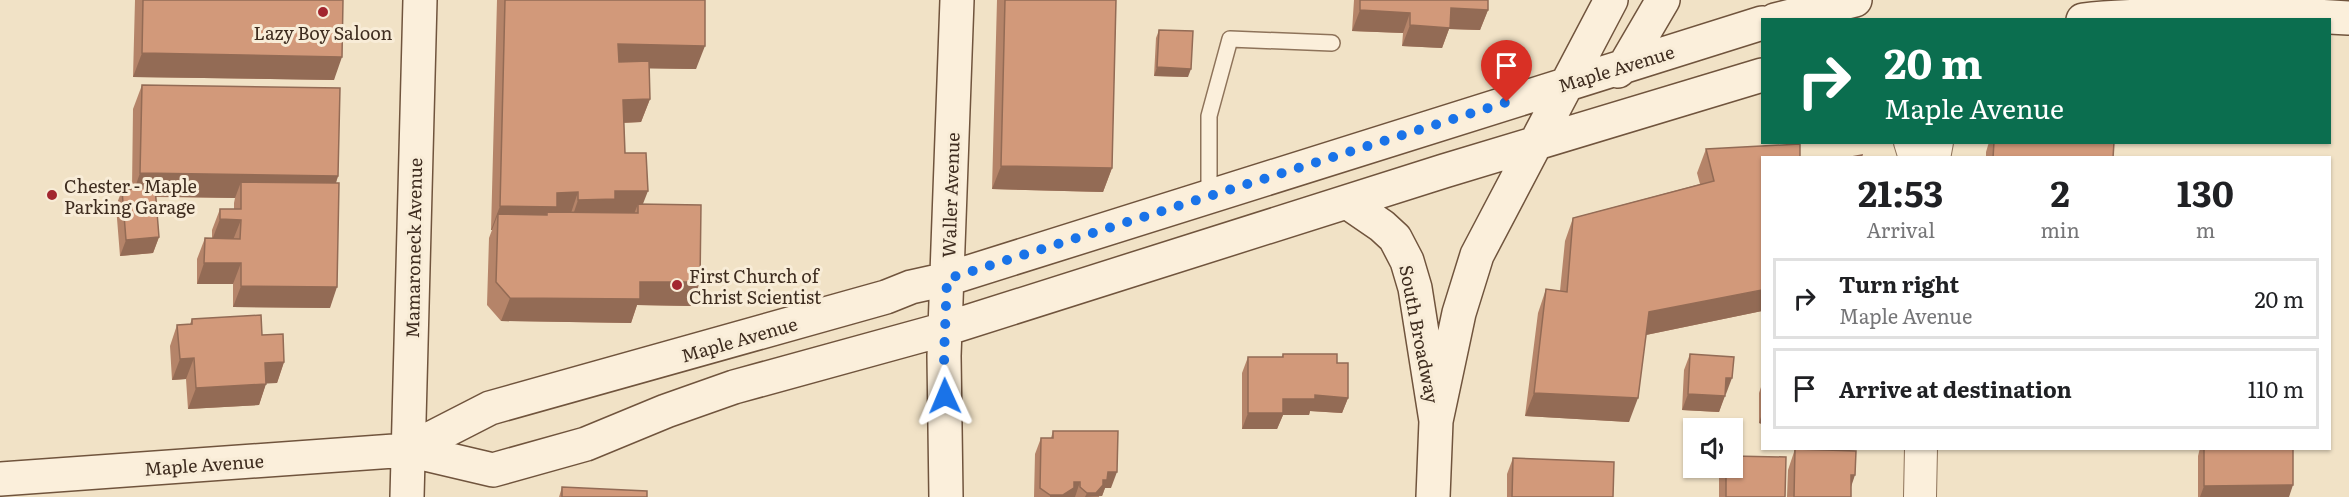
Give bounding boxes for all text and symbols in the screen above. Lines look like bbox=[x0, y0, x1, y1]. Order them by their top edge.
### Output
marker: Lazy Boy Saloon bbox=[316, 5, 330, 19]
place label: Lazy Boy Saloon bbox=[254, 19, 393, 46]
text: 20 m bbox=[1884, 30, 1983, 92]
street label: Maple Avenue bbox=[1555, 38, 1677, 98]
pin bbox=[1481, 40, 1532, 102]
icon: right bbox=[1785, 42, 1863, 120]
icon: arrive bbox=[1490, 49, 1523, 82]
text: Maple Avenue bbox=[1884, 87, 2064, 127]
street label: Waller Avenue bbox=[934, 132, 966, 258]
street label: Mamaroneck Avenue bbox=[398, 157, 428, 339]
text: 21:53 bbox=[1858, 165, 1943, 218]
text: 2 bbox=[2050, 165, 2070, 218]
text: 130 bbox=[2177, 165, 2234, 218]
place label: Chester - Maple Parking Garage bbox=[64, 172, 197, 220]
marker: Chester - Maple Parking Garage bbox=[45, 188, 59, 202]
text: Arrival bbox=[1867, 214, 1935, 244]
text: min bbox=[2040, 214, 2080, 244]
text: m bbox=[2196, 214, 2215, 244]
place label: First Church of Christ Scientist bbox=[689, 262, 822, 310]
street label: South Broadway bbox=[1393, 263, 1447, 406]
text: Turn right bbox=[1839, 267, 1959, 300]
marker: First Church of Christ Scientist bbox=[670, 278, 684, 292]
icon: right bbox=[1788, 282, 1821, 315]
text: 20 m bbox=[2254, 282, 2304, 315]
text: Maple Avenue bbox=[1839, 300, 1972, 330]
street label: Maple Avenue bbox=[678, 309, 800, 369]
position arrow bbox=[913, 364, 977, 428]
icon: arrive bbox=[1788, 372, 1821, 405]
text: Arrive at destination bbox=[1839, 372, 2072, 405]
text: 110 m bbox=[2248, 372, 2304, 405]
map controls bbox=[1683, 418, 1743, 478]
button: sound bbox=[1683, 418, 1743, 478]
street label: Maple Avenue bbox=[143, 446, 265, 482]

